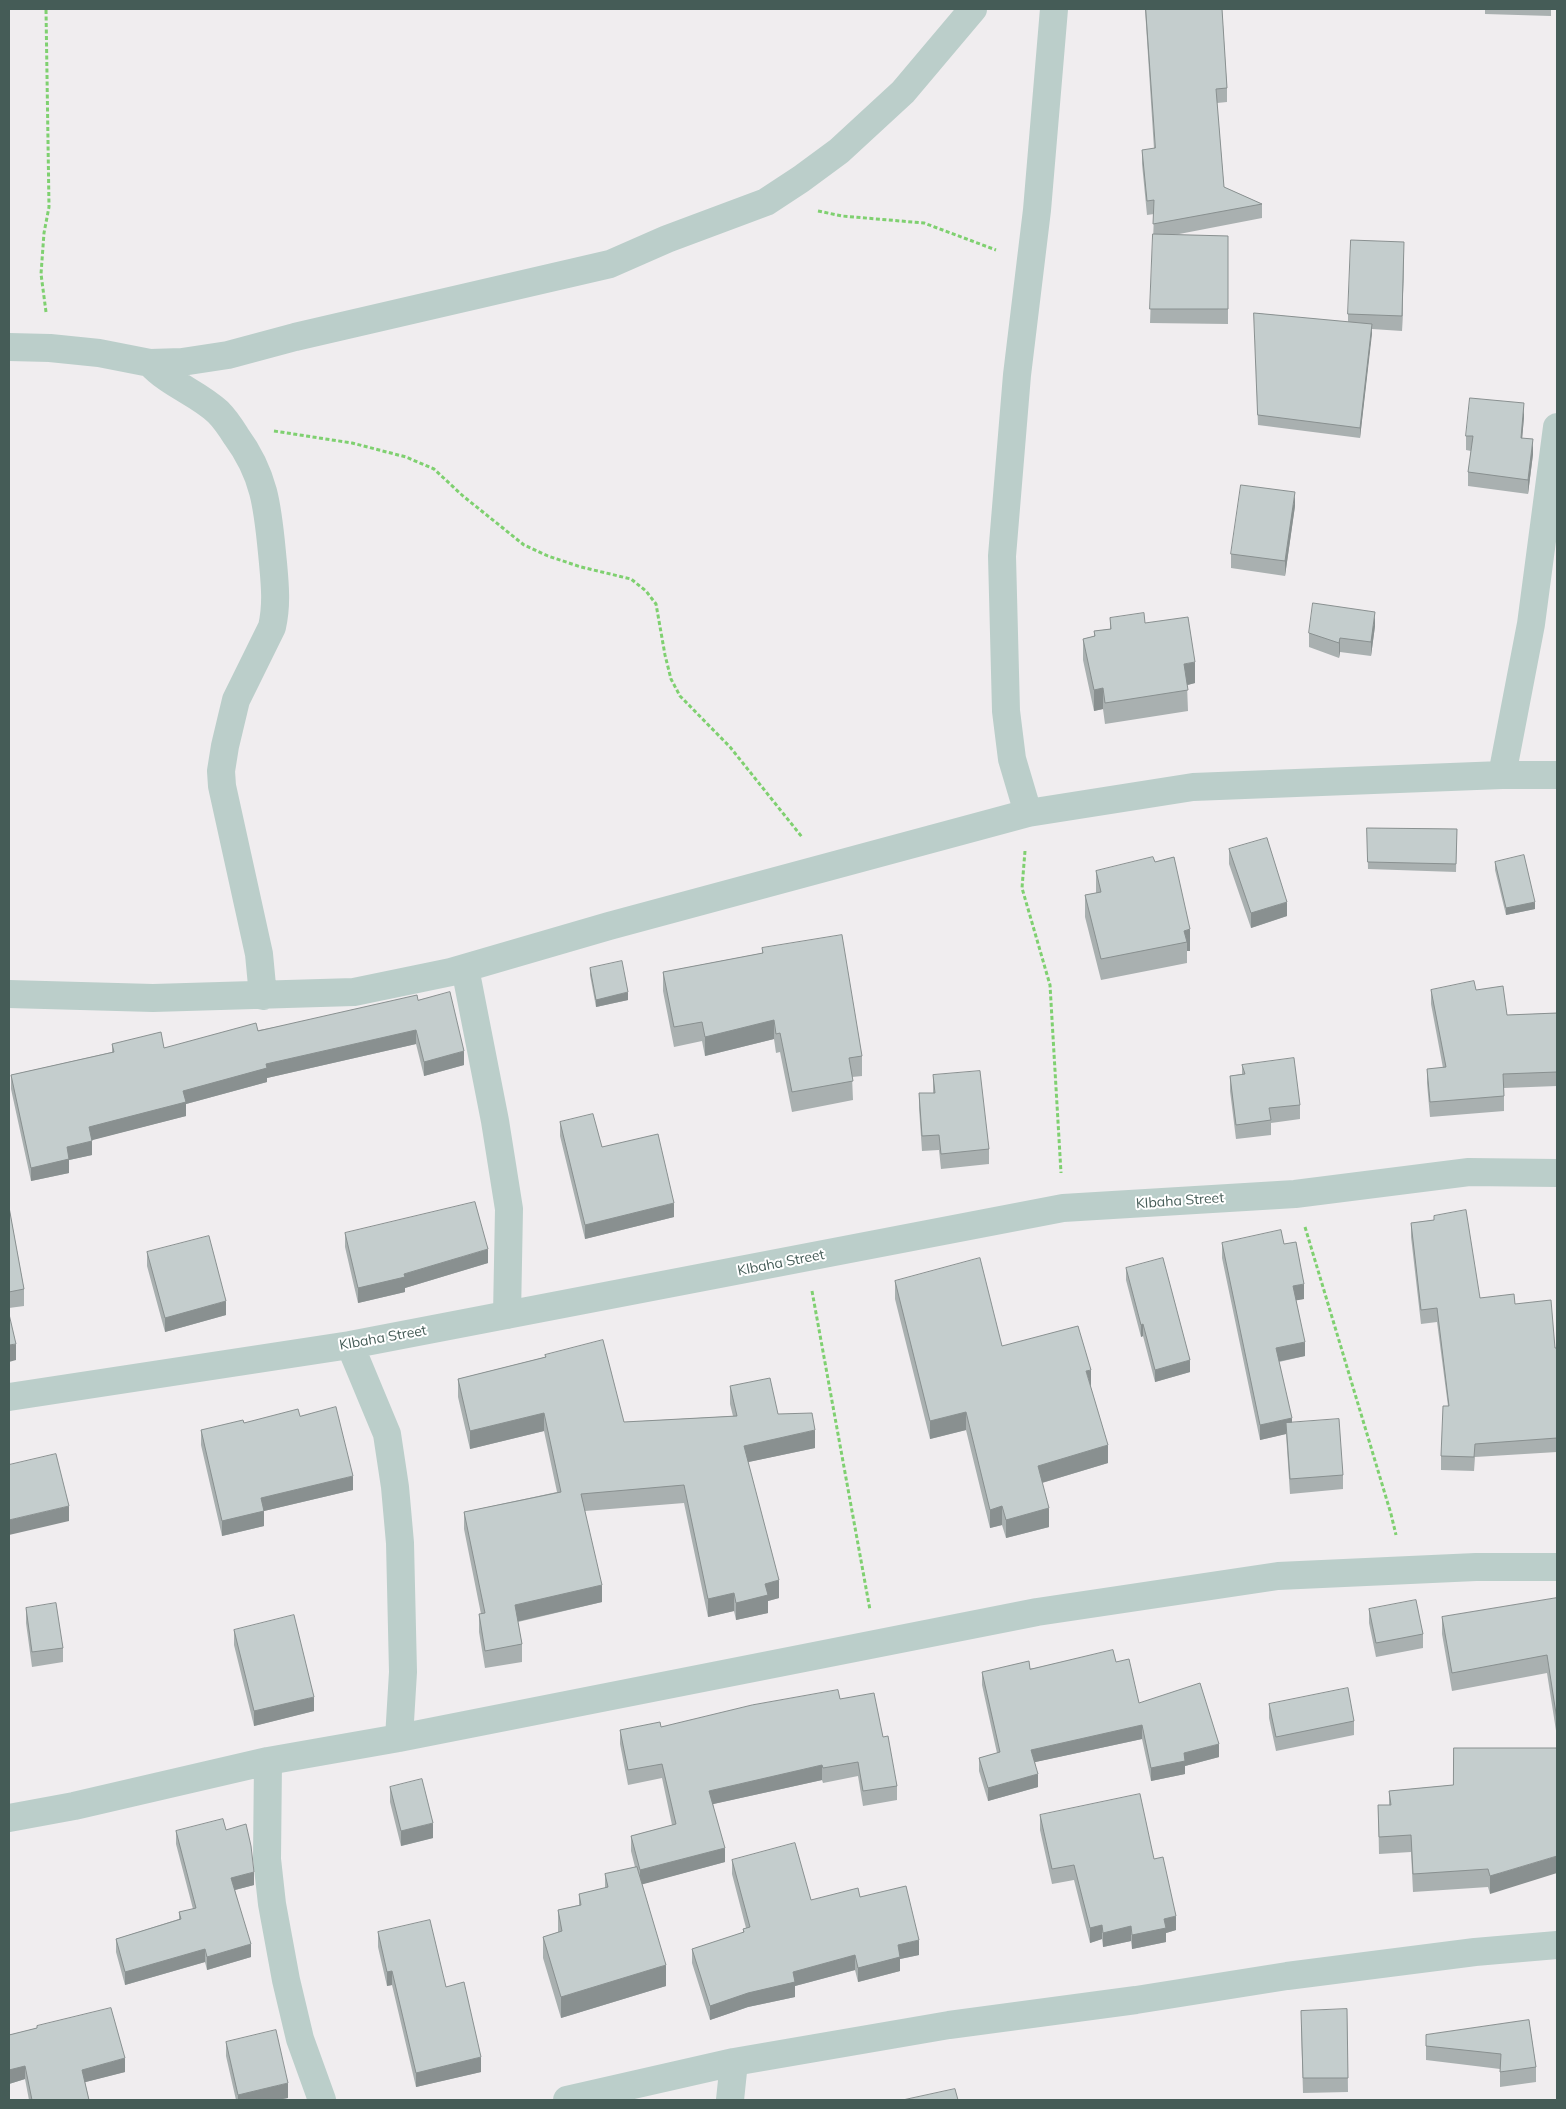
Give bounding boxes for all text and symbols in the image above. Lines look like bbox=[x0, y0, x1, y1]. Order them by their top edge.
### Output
street label: KIbaha Street bbox=[1135, 1190, 1225, 1212]
street label: KIbaha Street bbox=[736, 1246, 826, 1280]
street label: KIbaha Street bbox=[338, 1322, 428, 1354]

